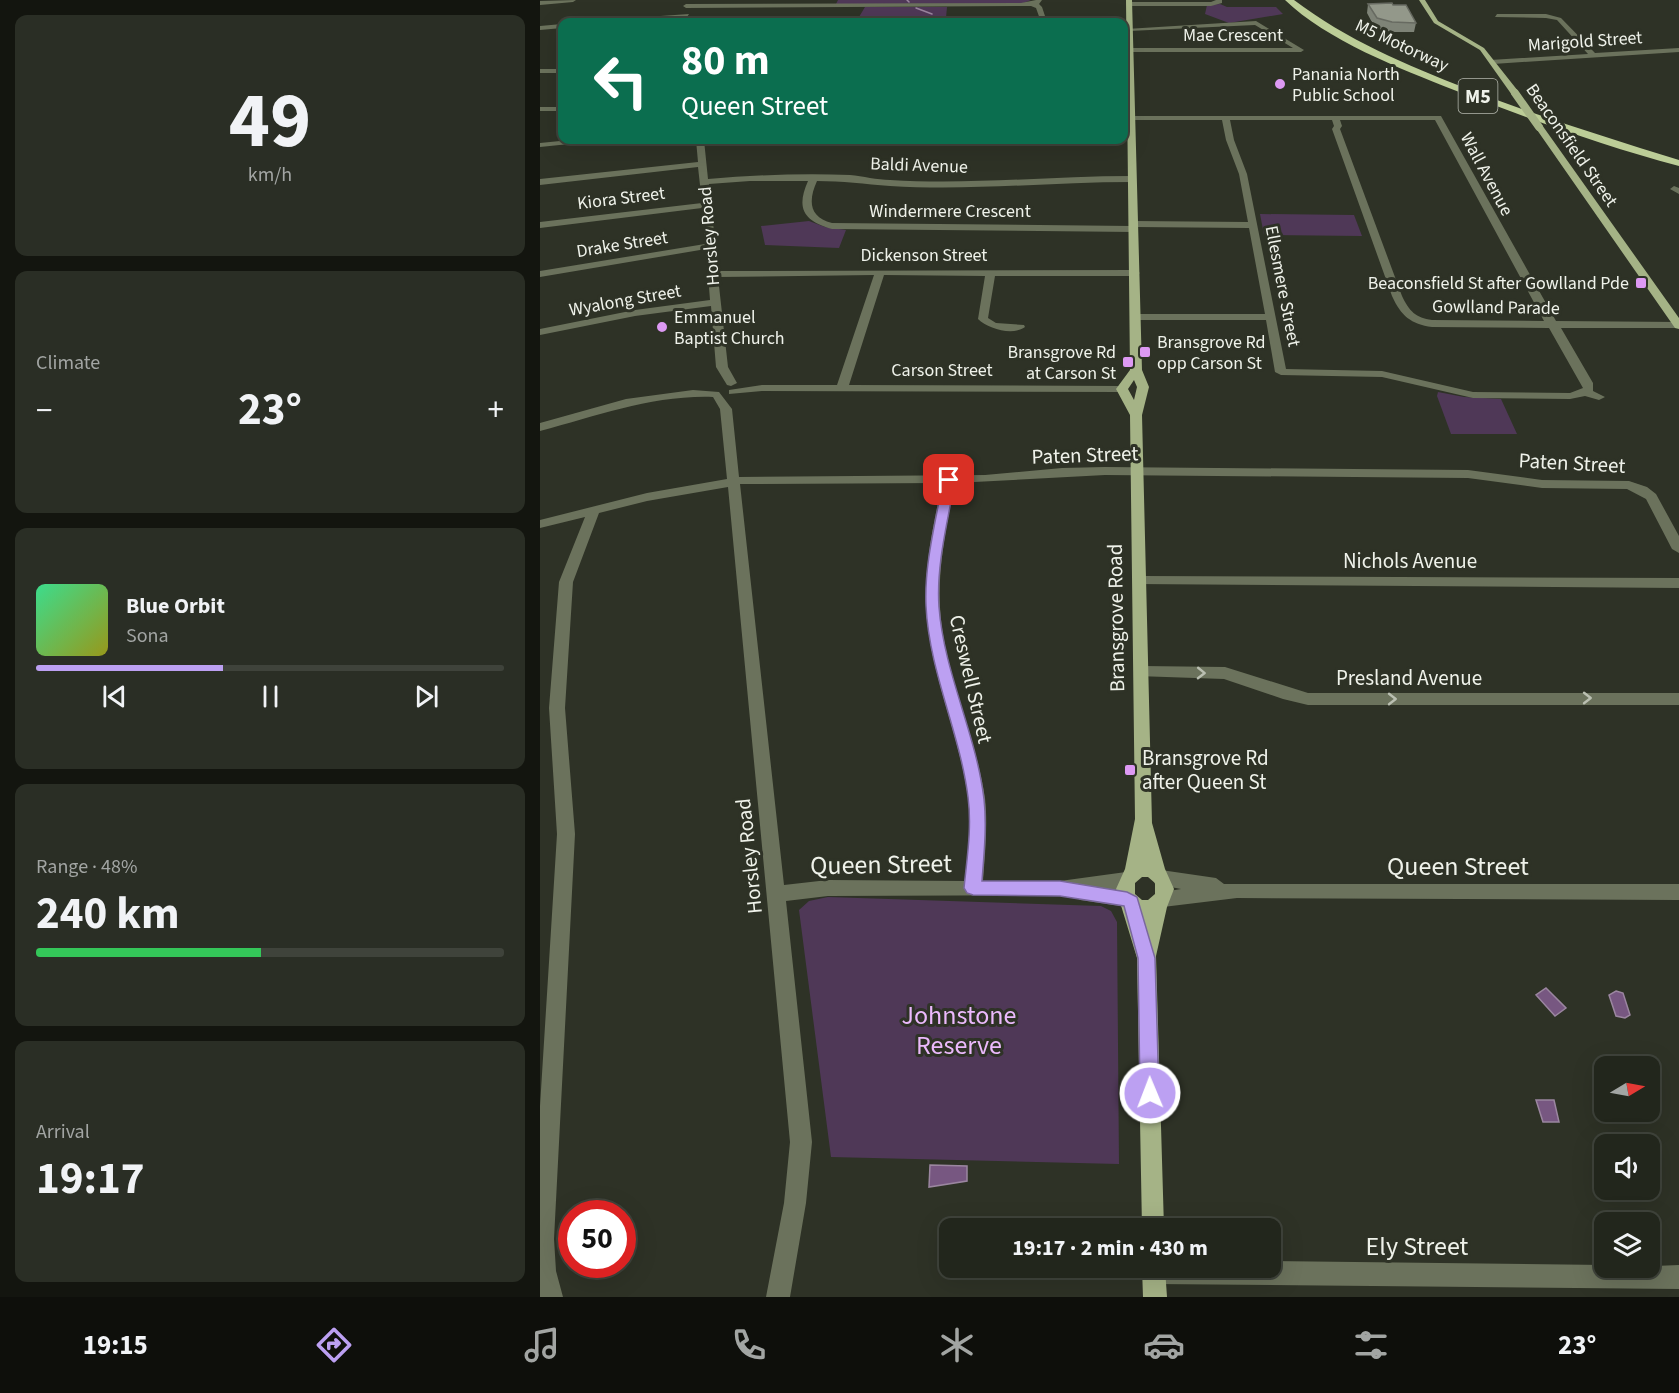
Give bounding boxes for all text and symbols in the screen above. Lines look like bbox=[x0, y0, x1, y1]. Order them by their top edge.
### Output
street label: M5 Motorway bbox=[1351, 13, 1453, 78]
street label: Mae Crescent bbox=[1183, 23, 1283, 48]
street label: Marigold Street bbox=[1527, 25, 1643, 58]
text: 80 m bbox=[681, 31, 770, 91]
icon: left bbox=[582, 42, 660, 120]
place label: Panania North Public School bbox=[1292, 62, 1400, 108]
text: 49 bbox=[229, 66, 311, 177]
marker: Panania North Public School bbox=[1273, 77, 1287, 91]
road number: M5 bbox=[1458, 79, 1498, 113]
street label: Beaconsfield Street bbox=[1520, 79, 1623, 212]
text: Queen Street bbox=[681, 87, 828, 126]
street label: Wall Avenue bbox=[1454, 128, 1519, 220]
street label: Baldi Avenue bbox=[870, 151, 968, 180]
text: km/h bbox=[248, 161, 292, 189]
street label: Kiora Street bbox=[576, 181, 666, 216]
street label: Horsley Road bbox=[693, 185, 726, 287]
street label: Windermere Crescent bbox=[869, 199, 1031, 224]
street label: Ellesmere Street bbox=[1259, 223, 1306, 349]
street label: Drake Street bbox=[575, 225, 670, 264]
street label: Dickenson Street bbox=[861, 243, 987, 268]
place label: Beaconsfield St after Gowlland Pde bbox=[1368, 271, 1629, 296]
marker: Beaconsfield St after Gowlland Pde bbox=[1634, 276, 1648, 290]
street label: Wyalong Street bbox=[567, 278, 683, 323]
street label: Gowlland Parade bbox=[1432, 294, 1560, 321]
place label: Emmanuel Baptist Church bbox=[674, 305, 785, 351]
marker: Emmanuel Baptist Church bbox=[655, 320, 669, 334]
place label: Bransgrove Rd opp Carson St bbox=[1157, 330, 1266, 376]
place label: Bransgrove Rd at Carson St bbox=[1007, 340, 1116, 386]
marker: Bransgrove Rd opp Carson St bbox=[1138, 345, 1152, 359]
text: Climate bbox=[36, 349, 100, 377]
marker: Bransgrove Rd at Carson St bbox=[1121, 355, 1135, 369]
street label: Carson Street bbox=[891, 358, 993, 383]
text: 23° bbox=[238, 378, 302, 442]
text: − bbox=[36, 387, 52, 434]
text: + bbox=[488, 387, 504, 434]
street label: Paten Street bbox=[1031, 438, 1139, 472]
street label: Paten Street bbox=[1518, 445, 1626, 481]
pin bbox=[923, 454, 974, 505]
icon: arrive bbox=[932, 463, 965, 496]
street label: Bransgrove Road bbox=[1100, 544, 1132, 692]
street label: Nichols Avenue bbox=[1343, 546, 1477, 576]
text: Blue Orbit bbox=[126, 590, 225, 622]
street label: Creswell Street bbox=[942, 612, 1000, 746]
text: Sona bbox=[126, 622, 169, 650]
street label: Presland Avenue bbox=[1336, 663, 1482, 693]
one-way arrow bbox=[1196, 667, 1205, 679]
icon: previous bbox=[98, 680, 131, 713]
icon: pause bbox=[254, 680, 287, 713]
icon: next bbox=[410, 680, 443, 713]
one-way arrow bbox=[1582, 692, 1591, 705]
one-way arrow bbox=[1387, 693, 1396, 705]
place label: Bransgrove Rd after Queen St bbox=[1142, 743, 1269, 797]
marker: Bransgrove Rd after Queen St bbox=[1123, 763, 1137, 777]
street label: Horsley Road bbox=[728, 797, 770, 915]
street label: Queen Street bbox=[810, 845, 952, 884]
street label: Queen Street bbox=[1387, 848, 1529, 885]
text: Range · 48% bbox=[36, 853, 137, 881]
text: 240 km bbox=[36, 882, 180, 946]
park label: Johnstone Reserve bbox=[902, 997, 1016, 1064]
north arrow bbox=[1594, 1056, 1660, 1122]
map controls bbox=[1594, 1056, 1660, 1278]
position arrow bbox=[1118, 1061, 1182, 1125]
text: Arrival bbox=[36, 1118, 90, 1146]
button: sound bbox=[1594, 1134, 1660, 1200]
text: 19:17 bbox=[36, 1147, 145, 1211]
speed limit sign: 50 bbox=[558, 1200, 636, 1278]
button: layers bbox=[1594, 1212, 1660, 1278]
street label: Ely Street bbox=[1366, 1228, 1469, 1265]
text: 19:17 · 2 min · 430 m bbox=[1012, 1232, 1208, 1264]
icon: directions bbox=[313, 1324, 355, 1366]
icon: music bbox=[521, 1324, 563, 1366]
icon: phone bbox=[728, 1324, 770, 1366]
icon: climate bbox=[936, 1324, 978, 1366]
icon: car bbox=[1143, 1324, 1185, 1366]
icon: filters bbox=[1350, 1324, 1392, 1366]
text: 19:15 bbox=[83, 1326, 148, 1365]
text: 23° bbox=[1558, 1326, 1596, 1365]

